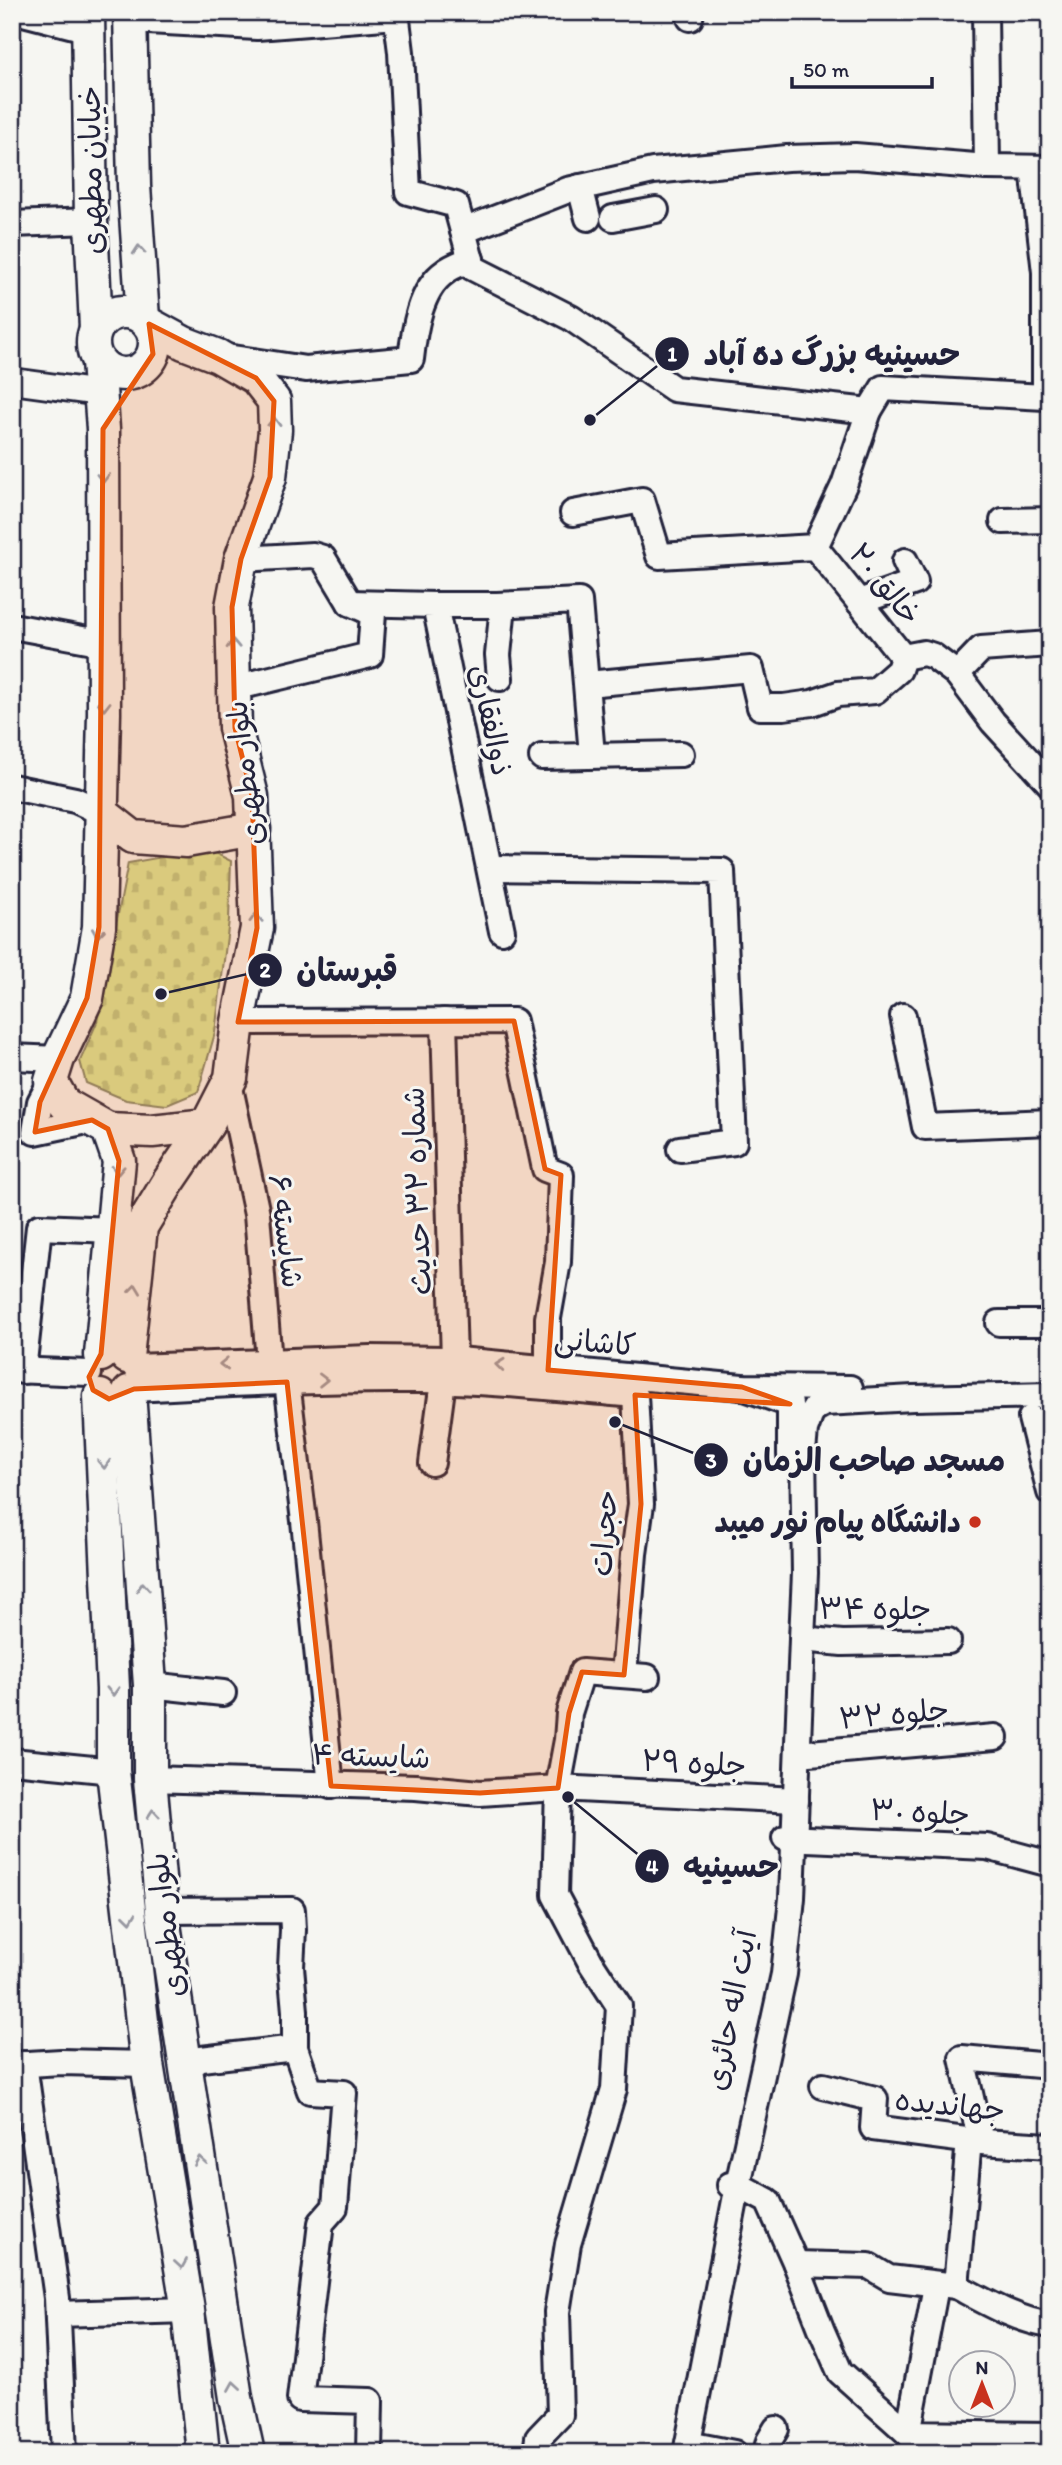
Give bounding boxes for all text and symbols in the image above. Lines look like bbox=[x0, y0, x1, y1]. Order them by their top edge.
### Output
scale bar bbox=[792, 46, 932, 90]
text: 50 m bbox=[803, 57, 850, 82]
street label: خیابان مطهری bbox=[71, 85, 110, 255]
one-way arrow bbox=[131, 244, 146, 255]
callout: حسینیه بزرگ ده آباد bbox=[654, 327, 974, 380]
text: حسینیه بزرگ ده آباد bbox=[704, 334, 960, 374]
text: 1 bbox=[667, 341, 677, 366]
one-way arrow bbox=[266, 416, 282, 427]
one-way arrow bbox=[95, 473, 111, 484]
street label: خالق ۲۰ bbox=[841, 535, 930, 632]
one-way arrow bbox=[226, 638, 241, 649]
street label: ذوالفقاری bbox=[462, 661, 521, 779]
street label: بلوار مطهری bbox=[217, 699, 272, 847]
one-way arrow bbox=[96, 701, 112, 711]
one-way arrow bbox=[249, 912, 264, 923]
one-way arrow bbox=[90, 927, 105, 939]
callout: قبرستان bbox=[247, 944, 412, 997]
text: قبرستان bbox=[296, 951, 398, 990]
text: 2 bbox=[259, 957, 271, 982]
street label: شماره ۳۲ حدیث bbox=[394, 1086, 439, 1296]
one-way arrow bbox=[110, 1165, 125, 1176]
street label: شایسته ۶ bbox=[261, 1172, 312, 1290]
one-way arrow bbox=[128, 1283, 143, 1295]
street label: کاشانی bbox=[552, 1319, 638, 1365]
one-way arrow bbox=[218, 1356, 229, 1371]
one-way arrow bbox=[494, 1357, 506, 1372]
one-way arrow bbox=[318, 1372, 328, 1388]
callout: مسجد صاحب الزمان bbox=[693, 1434, 1019, 1487]
text: مسجد صاحب الزمان bbox=[743, 1441, 1005, 1480]
text: 3 bbox=[705, 1448, 717, 1473]
one-way arrow bbox=[96, 1459, 111, 1470]
street label: حجرات bbox=[582, 1488, 625, 1577]
place label: دانشگاه پیام نور میبد bbox=[715, 1503, 961, 1544]
marker: دانشگاه پیام نور میبد bbox=[967, 1514, 983, 1530]
one-way arrow bbox=[136, 1581, 151, 1592]
street label: جلوه ۳۴ bbox=[819, 1590, 931, 1629]
one-way arrow bbox=[105, 1687, 121, 1697]
street label: جلوه ۳۲ bbox=[837, 1690, 951, 1739]
street label: شایسته ۴ bbox=[311, 1735, 431, 1776]
street label: جلوه ۲۹ bbox=[641, 1741, 747, 1786]
street label: جلوه ۳۰ bbox=[869, 1790, 971, 1835]
one-way arrow bbox=[146, 1809, 161, 1820]
callout: حسینیه bbox=[635, 1840, 793, 1893]
text: حسینیه bbox=[683, 1847, 779, 1885]
street label: بلوار مطهری bbox=[138, 1851, 193, 1999]
text: 4 bbox=[646, 1854, 659, 1879]
one-way arrow bbox=[122, 1912, 137, 1924]
street label: آیت اله حائری bbox=[697, 1925, 765, 2093]
street label: جهاندیده bbox=[893, 2080, 1007, 2129]
one-way arrow bbox=[193, 2155, 208, 2167]
one-way arrow bbox=[173, 2258, 188, 2270]
north arrow bbox=[946, 2350, 1016, 2420]
text: N bbox=[976, 2356, 988, 2379]
one-way arrow bbox=[227, 2380, 242, 2392]

